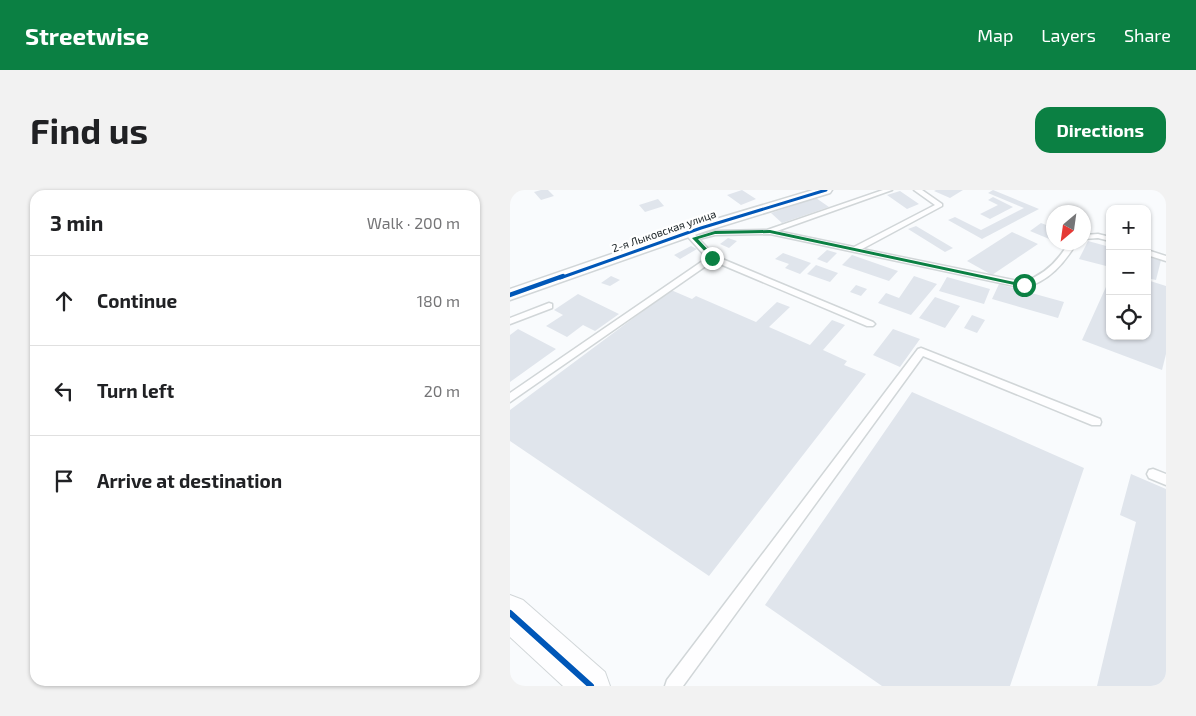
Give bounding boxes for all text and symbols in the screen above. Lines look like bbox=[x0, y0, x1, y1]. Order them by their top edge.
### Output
text: Streetwise bbox=[25, 21, 149, 50]
text: Map bbox=[977, 24, 1013, 46]
text: Layers bbox=[1041, 24, 1096, 46]
text: Share bbox=[1124, 24, 1171, 46]
button: Directions bbox=[1035, 107, 1166, 153]
text: Find us bbox=[30, 109, 148, 151]
north arrow bbox=[1046, 205, 1091, 250]
map controls bbox=[1106, 205, 1151, 340]
button: + bbox=[1106, 205, 1151, 250]
street label: 2-я Лыковская улица bbox=[610, 207, 718, 255]
text: 3 min bbox=[50, 210, 103, 235]
text: Walk · 200 m bbox=[367, 213, 460, 232]
route end bbox=[701, 247, 724, 270]
button: − bbox=[1106, 250, 1151, 295]
route start bbox=[1013, 274, 1036, 297]
icon: ahead bbox=[50, 287, 78, 315]
text: Continue bbox=[97, 289, 177, 312]
text: 180 m bbox=[417, 291, 460, 310]
button: locate bbox=[1106, 295, 1151, 340]
icon: left bbox=[50, 377, 78, 405]
text: Turn left bbox=[97, 379, 174, 402]
text: 20 m bbox=[424, 381, 460, 400]
icon: arrive bbox=[50, 467, 78, 495]
text: Arrive at destination bbox=[97, 469, 282, 492]

